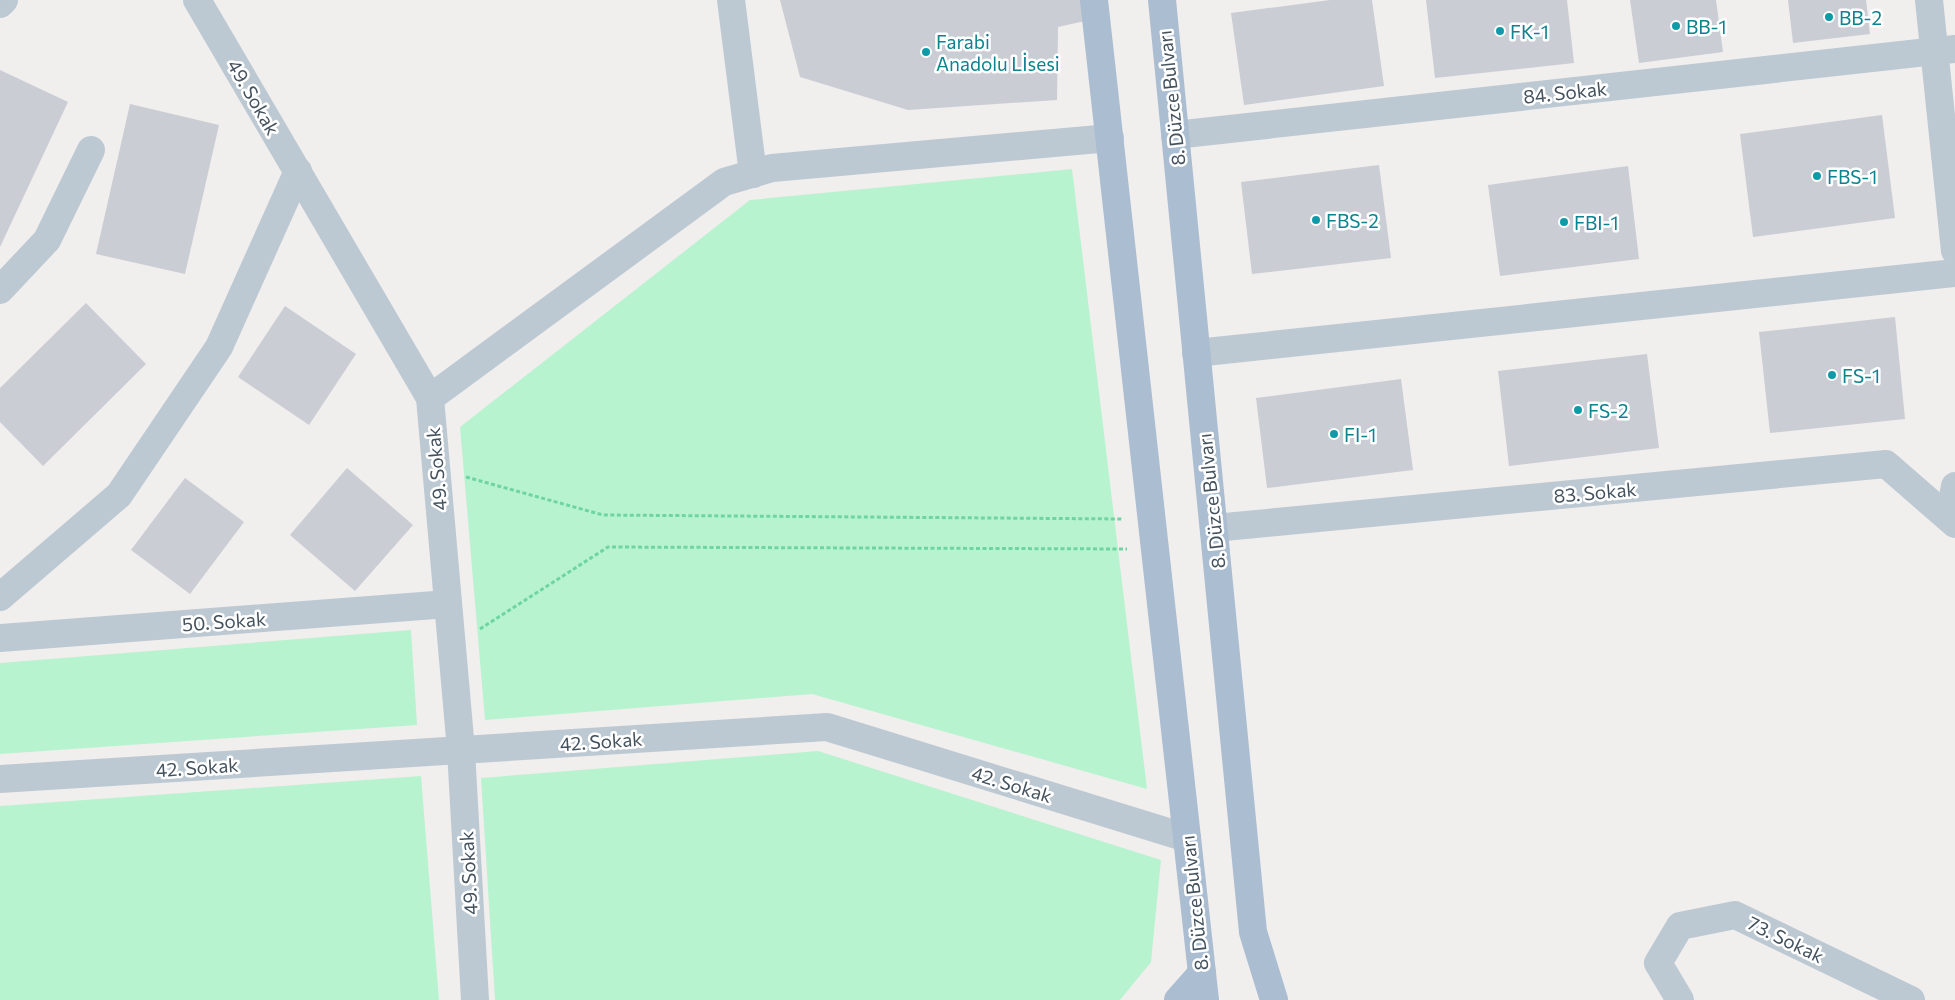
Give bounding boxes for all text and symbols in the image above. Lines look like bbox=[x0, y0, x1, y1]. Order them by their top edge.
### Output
place label: BB-2 bbox=[1839, 6, 1882, 29]
marker: BB-2 bbox=[1823, 11, 1835, 23]
place label: BB-1 bbox=[1686, 15, 1727, 38]
place label: FK-1 bbox=[1510, 20, 1549, 43]
marker: BB-1 bbox=[1670, 20, 1682, 32]
marker: FK-1 bbox=[1494, 25, 1506, 37]
street label: 8. Düzce Bulvarı bbox=[1152, 29, 1190, 167]
place label: Farabi Anadolu Lİsesi bbox=[936, 30, 1060, 75]
marker: Farabi Anadolu Lİsesi bbox=[920, 46, 932, 58]
street label: 49. Sokak bbox=[223, 55, 285, 139]
street label: 84. Sokak bbox=[1522, 76, 1608, 108]
place label: FBS-1 bbox=[1827, 165, 1877, 188]
marker: FBS-1 bbox=[1811, 170, 1823, 182]
place label: FBS-2 bbox=[1326, 209, 1379, 232]
place label: FBI-1 bbox=[1574, 211, 1619, 234]
marker: FBS-2 bbox=[1310, 214, 1322, 226]
marker: FBI-1 bbox=[1558, 216, 1570, 228]
place label: FS-1 bbox=[1842, 364, 1880, 387]
marker: FS-1 bbox=[1826, 369, 1838, 381]
place label: FS-2 bbox=[1588, 399, 1629, 422]
marker: FS-2 bbox=[1572, 404, 1584, 416]
place label: FI-1 bbox=[1344, 423, 1376, 446]
street label: 49. Sokak bbox=[421, 426, 451, 512]
marker: FI-1 bbox=[1328, 428, 1340, 440]
street label: 8. Düzce Bulvarı bbox=[1192, 432, 1230, 570]
street label: 83. Sokak bbox=[1553, 477, 1637, 507]
street label: 50. Sokak bbox=[181, 607, 267, 635]
street label: 42. Sokak bbox=[559, 727, 643, 755]
street label: 42. Sokak bbox=[155, 753, 239, 781]
street label: 42. Sokak bbox=[969, 761, 1055, 807]
street label: 49. Sokak bbox=[454, 831, 482, 915]
street label: 8. Düzce Bulvarı bbox=[1175, 834, 1213, 972]
street label: 73. Sokak bbox=[1744, 911, 1828, 967]

